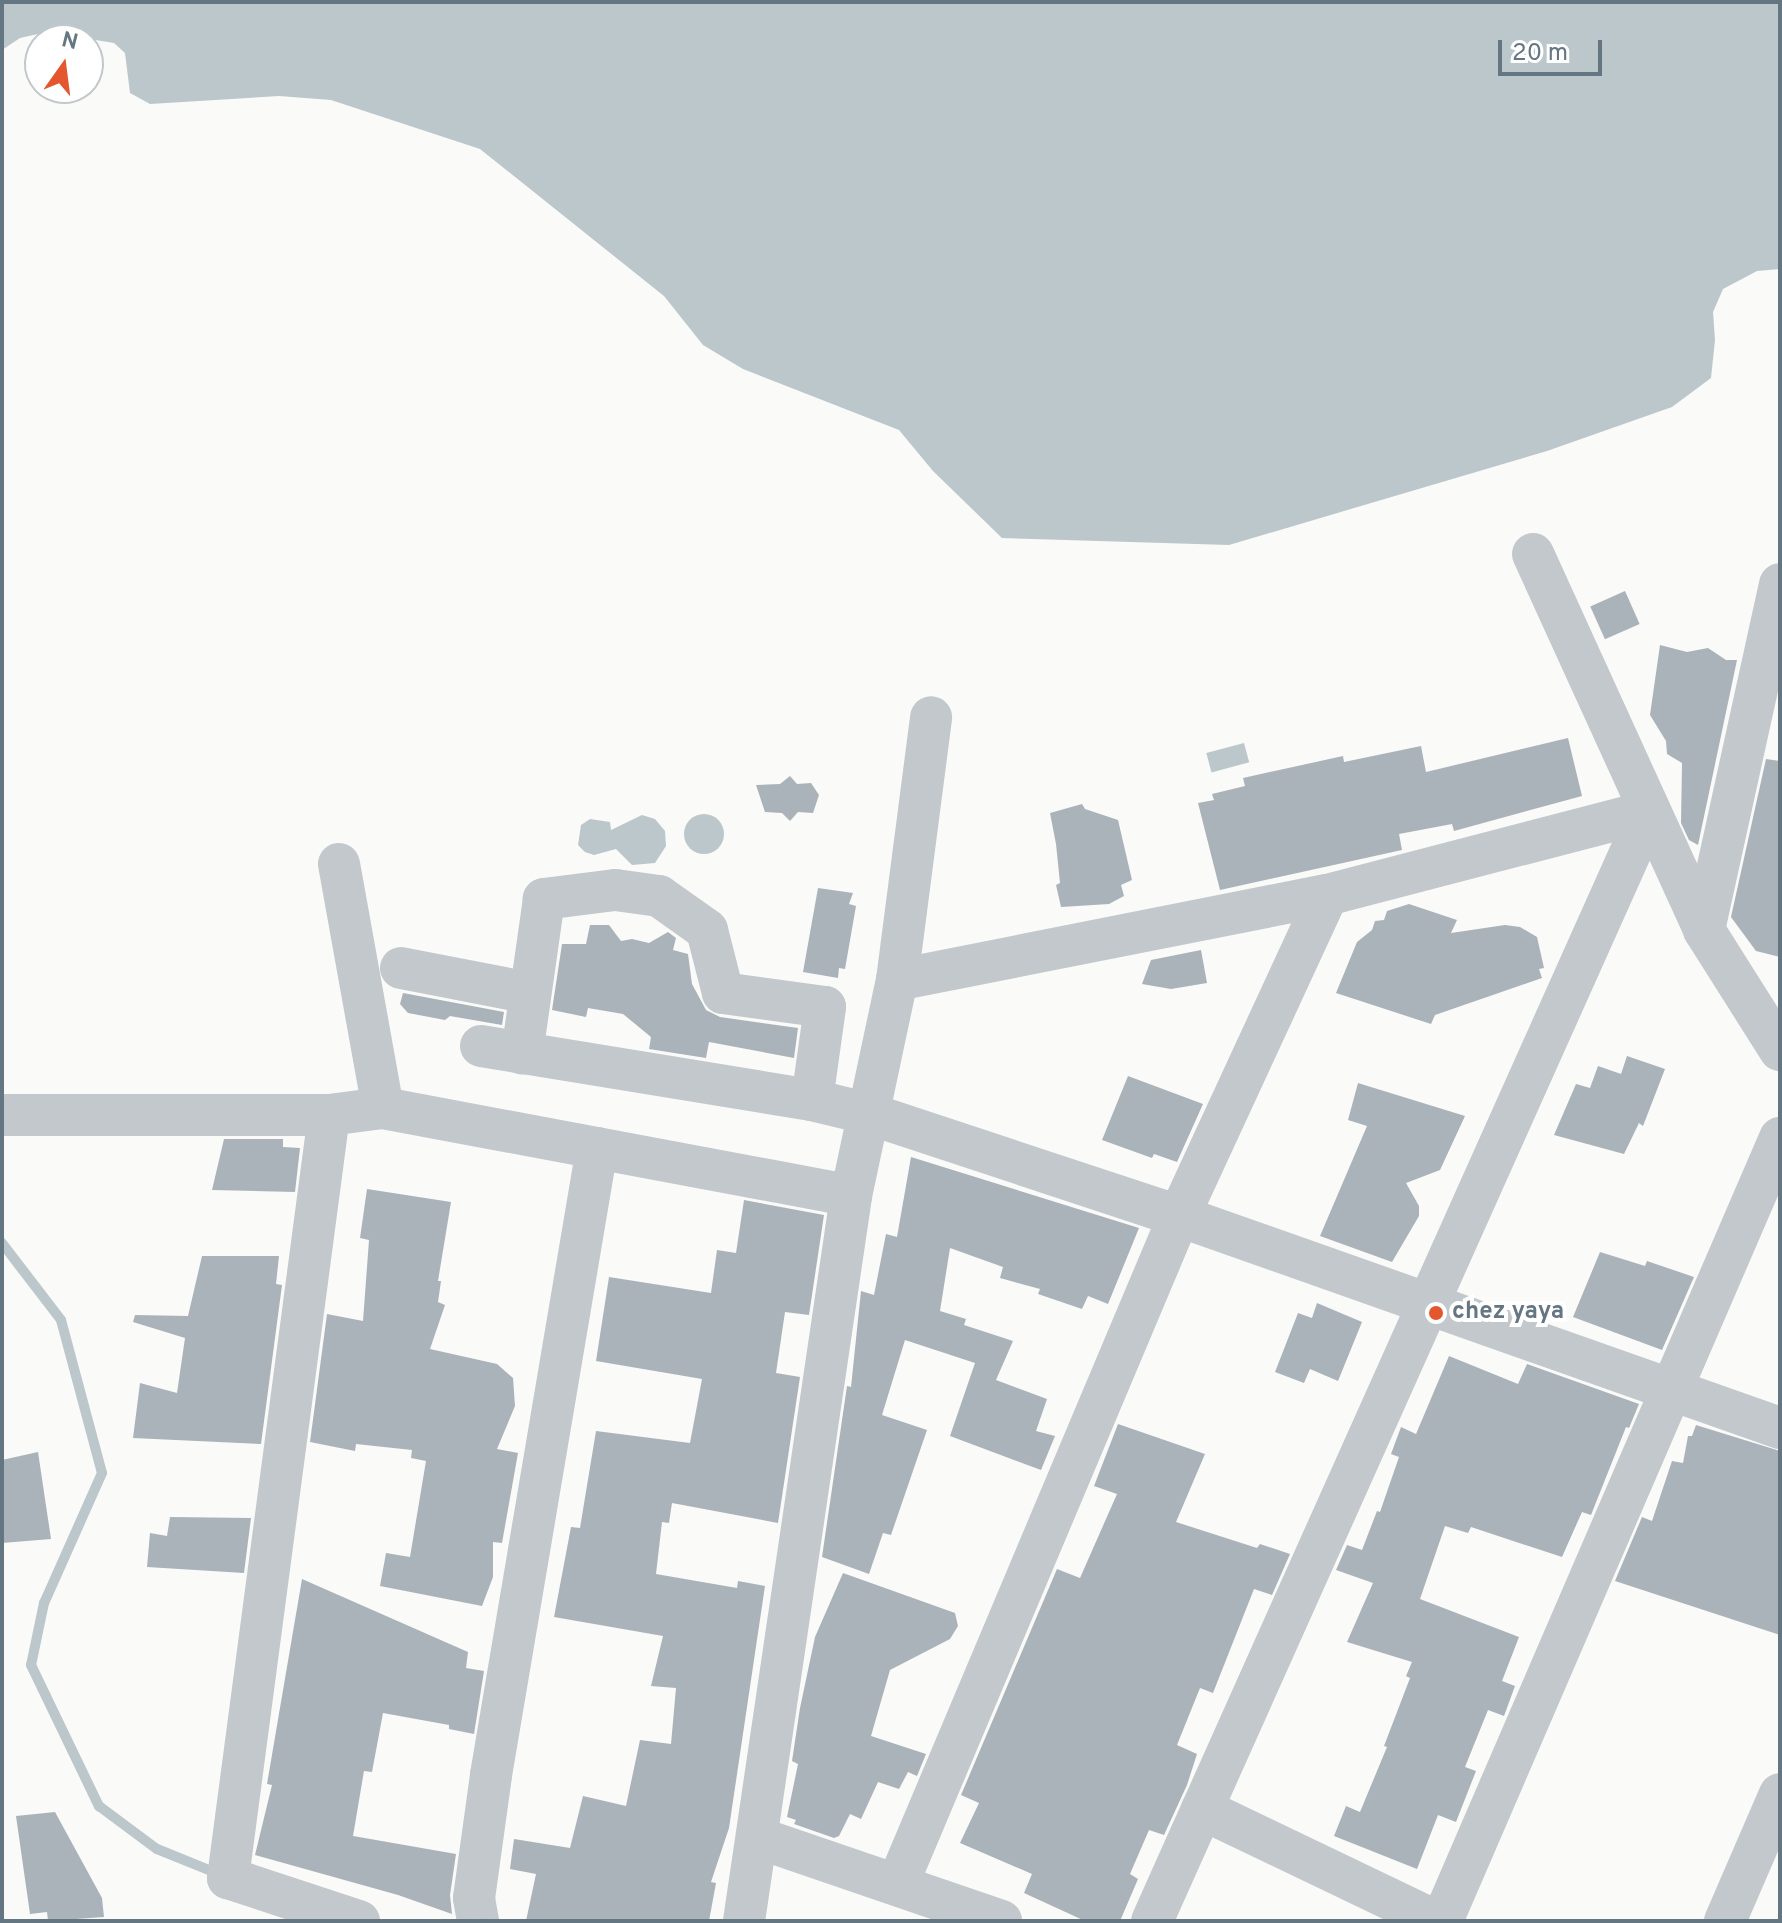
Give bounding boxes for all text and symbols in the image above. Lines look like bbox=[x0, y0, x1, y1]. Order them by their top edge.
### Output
north arrow bbox=[24, 24, 104, 104]
scale bar bbox=[1502, 24, 1606, 74]
text: N bbox=[59, 27, 80, 57]
text: 20 m bbox=[1512, 39, 1568, 69]
place label: chez yaya bbox=[1452, 1299, 1564, 1327]
marker: chez yaya bbox=[1427, 1304, 1445, 1322]

